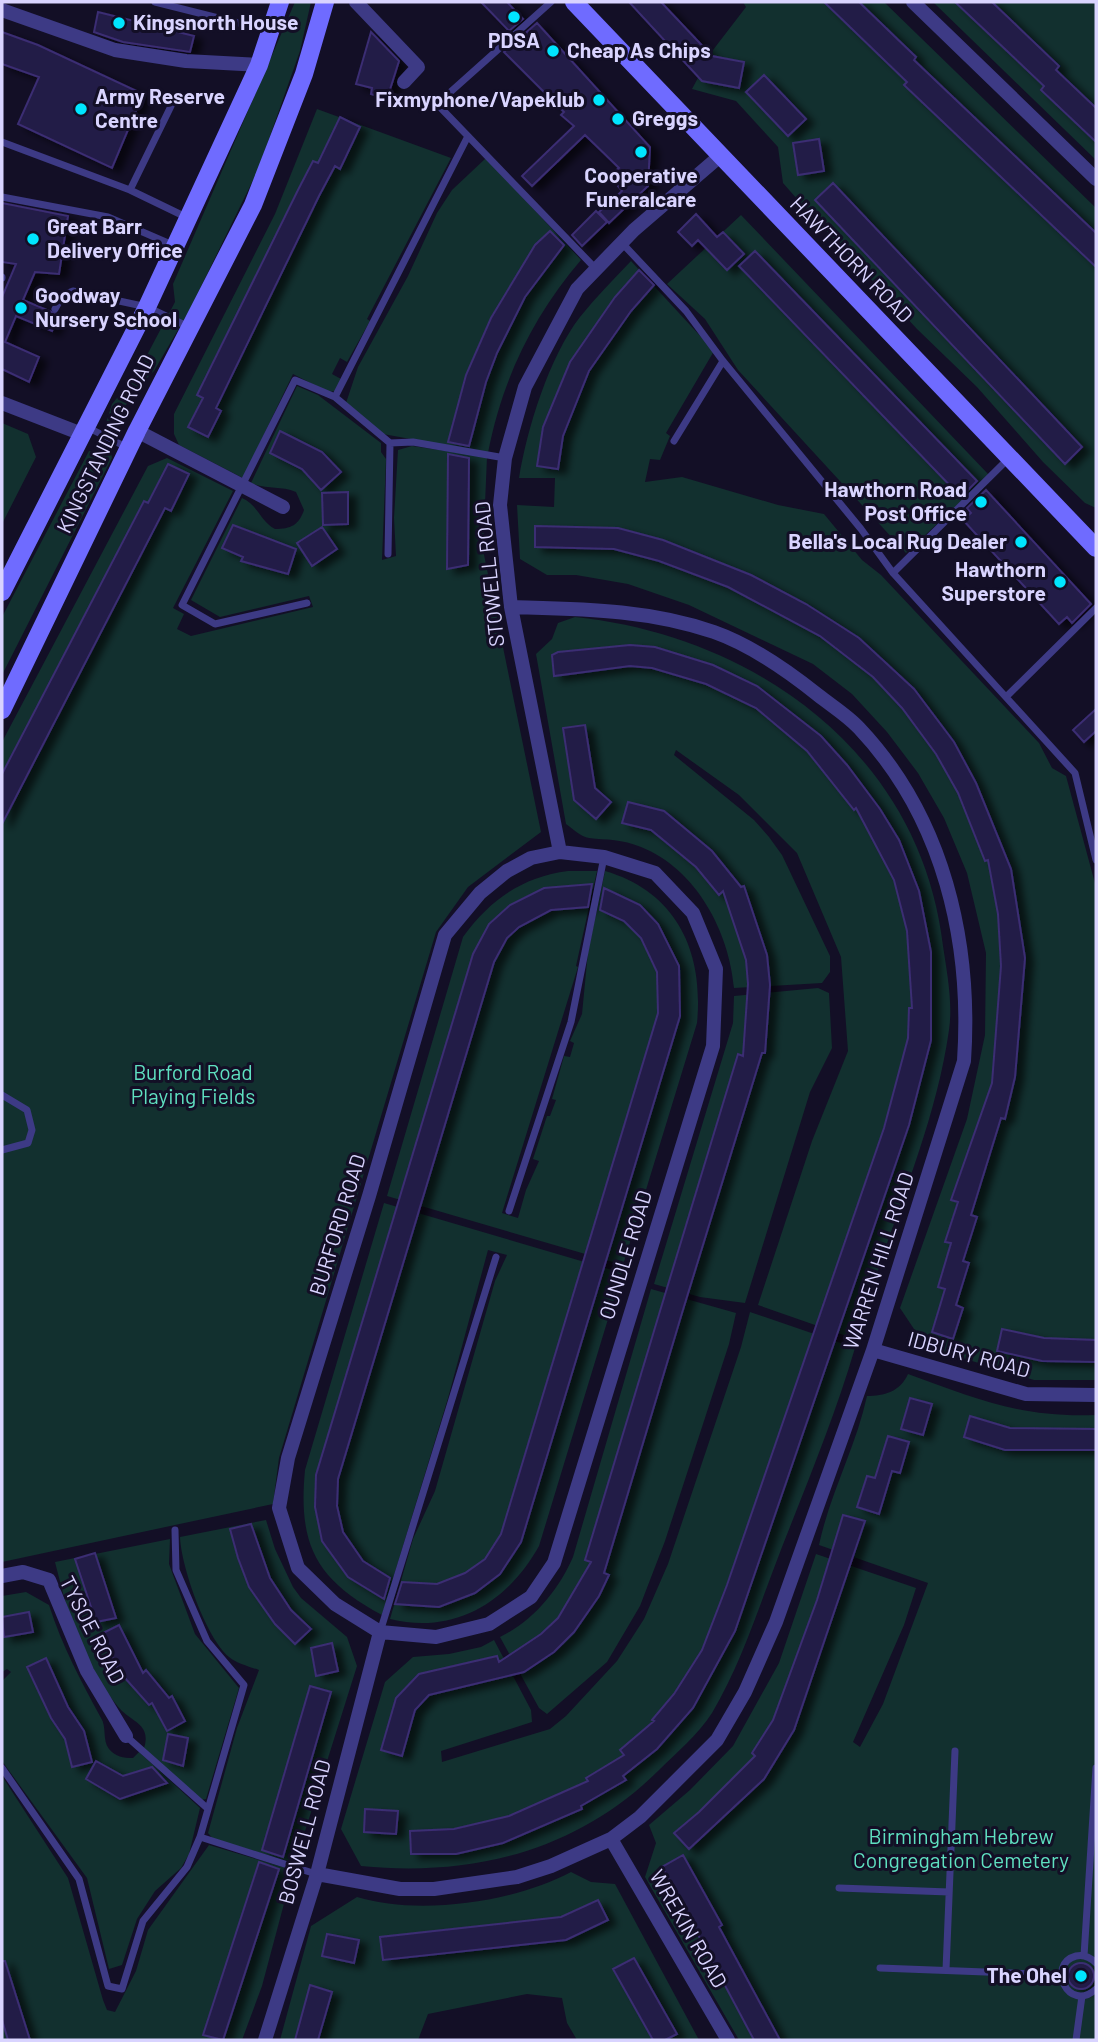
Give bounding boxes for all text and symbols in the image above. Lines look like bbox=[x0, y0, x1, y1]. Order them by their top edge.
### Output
place label: Kingsnorth House bbox=[133, 9, 298, 34]
marker: PDSA bbox=[506, 9, 522, 25]
marker: Kingsnorth House bbox=[111, 15, 127, 31]
place label: PDSA bbox=[488, 27, 540, 52]
place label: Cheap As Chips bbox=[567, 37, 711, 62]
marker: Cheap As Chips bbox=[545, 43, 561, 59]
place label: Army Reserve Centre bbox=[95, 83, 225, 132]
place label: Fixmyphone/Vapeklub bbox=[375, 86, 585, 111]
marker: Fixmyphone/Vapeklub bbox=[591, 92, 607, 108]
marker: Army Reserve Centre bbox=[73, 101, 89, 117]
place label: Greggs bbox=[632, 105, 698, 130]
marker: Greggs bbox=[610, 111, 626, 127]
marker: Cooperative Funeralcare bbox=[633, 144, 649, 160]
place label: Cooperative Funeralcare bbox=[584, 162, 698, 211]
street label: HAWTHORN ROAD bbox=[786, 191, 919, 327]
place label: Great Barr Delivery Office bbox=[47, 213, 183, 262]
marker: Great Barr Delivery Office bbox=[25, 231, 41, 247]
place label: Goodway Nursery School bbox=[35, 282, 177, 331]
marker: Goodway Nursery School bbox=[13, 300, 29, 316]
street label: KINGSTANDING ROAD bbox=[50, 350, 159, 537]
place label: Hawthorn Road Post Office bbox=[824, 476, 967, 525]
marker: Hawthorn Road Post Office bbox=[973, 494, 989, 510]
street label: STOWELL ROAD bbox=[468, 500, 509, 648]
place label: Bella's Local Rug Dealer bbox=[788, 528, 1007, 553]
marker: Bella's Local Rug Dealer bbox=[1013, 534, 1029, 550]
place label: Hawthorn Superstore bbox=[942, 556, 1046, 605]
marker: Hawthorn Superstore bbox=[1052, 574, 1068, 590]
park label: Burford Road Playing Fields bbox=[131, 1059, 255, 1108]
street label: BURFORD ROAD bbox=[303, 1151, 370, 1298]
street label: WARREN HILL ROAD bbox=[837, 1169, 918, 1352]
street label: OUNDLE ROAD bbox=[593, 1187, 656, 1322]
street label: IDBURY ROAD bbox=[906, 1325, 1033, 1382]
street label: TYSOE ROAD bbox=[56, 1571, 131, 1687]
street label: BOSWELL ROAD bbox=[272, 1757, 335, 1907]
park label: Birmingham Hebrew Congregation Cemetery bbox=[853, 1823, 1069, 1872]
street label: WREKIN ROAD bbox=[645, 1865, 733, 1992]
place label: The Ohel bbox=[987, 1962, 1067, 1987]
marker: The Ohel bbox=[1073, 1968, 1089, 1984]

